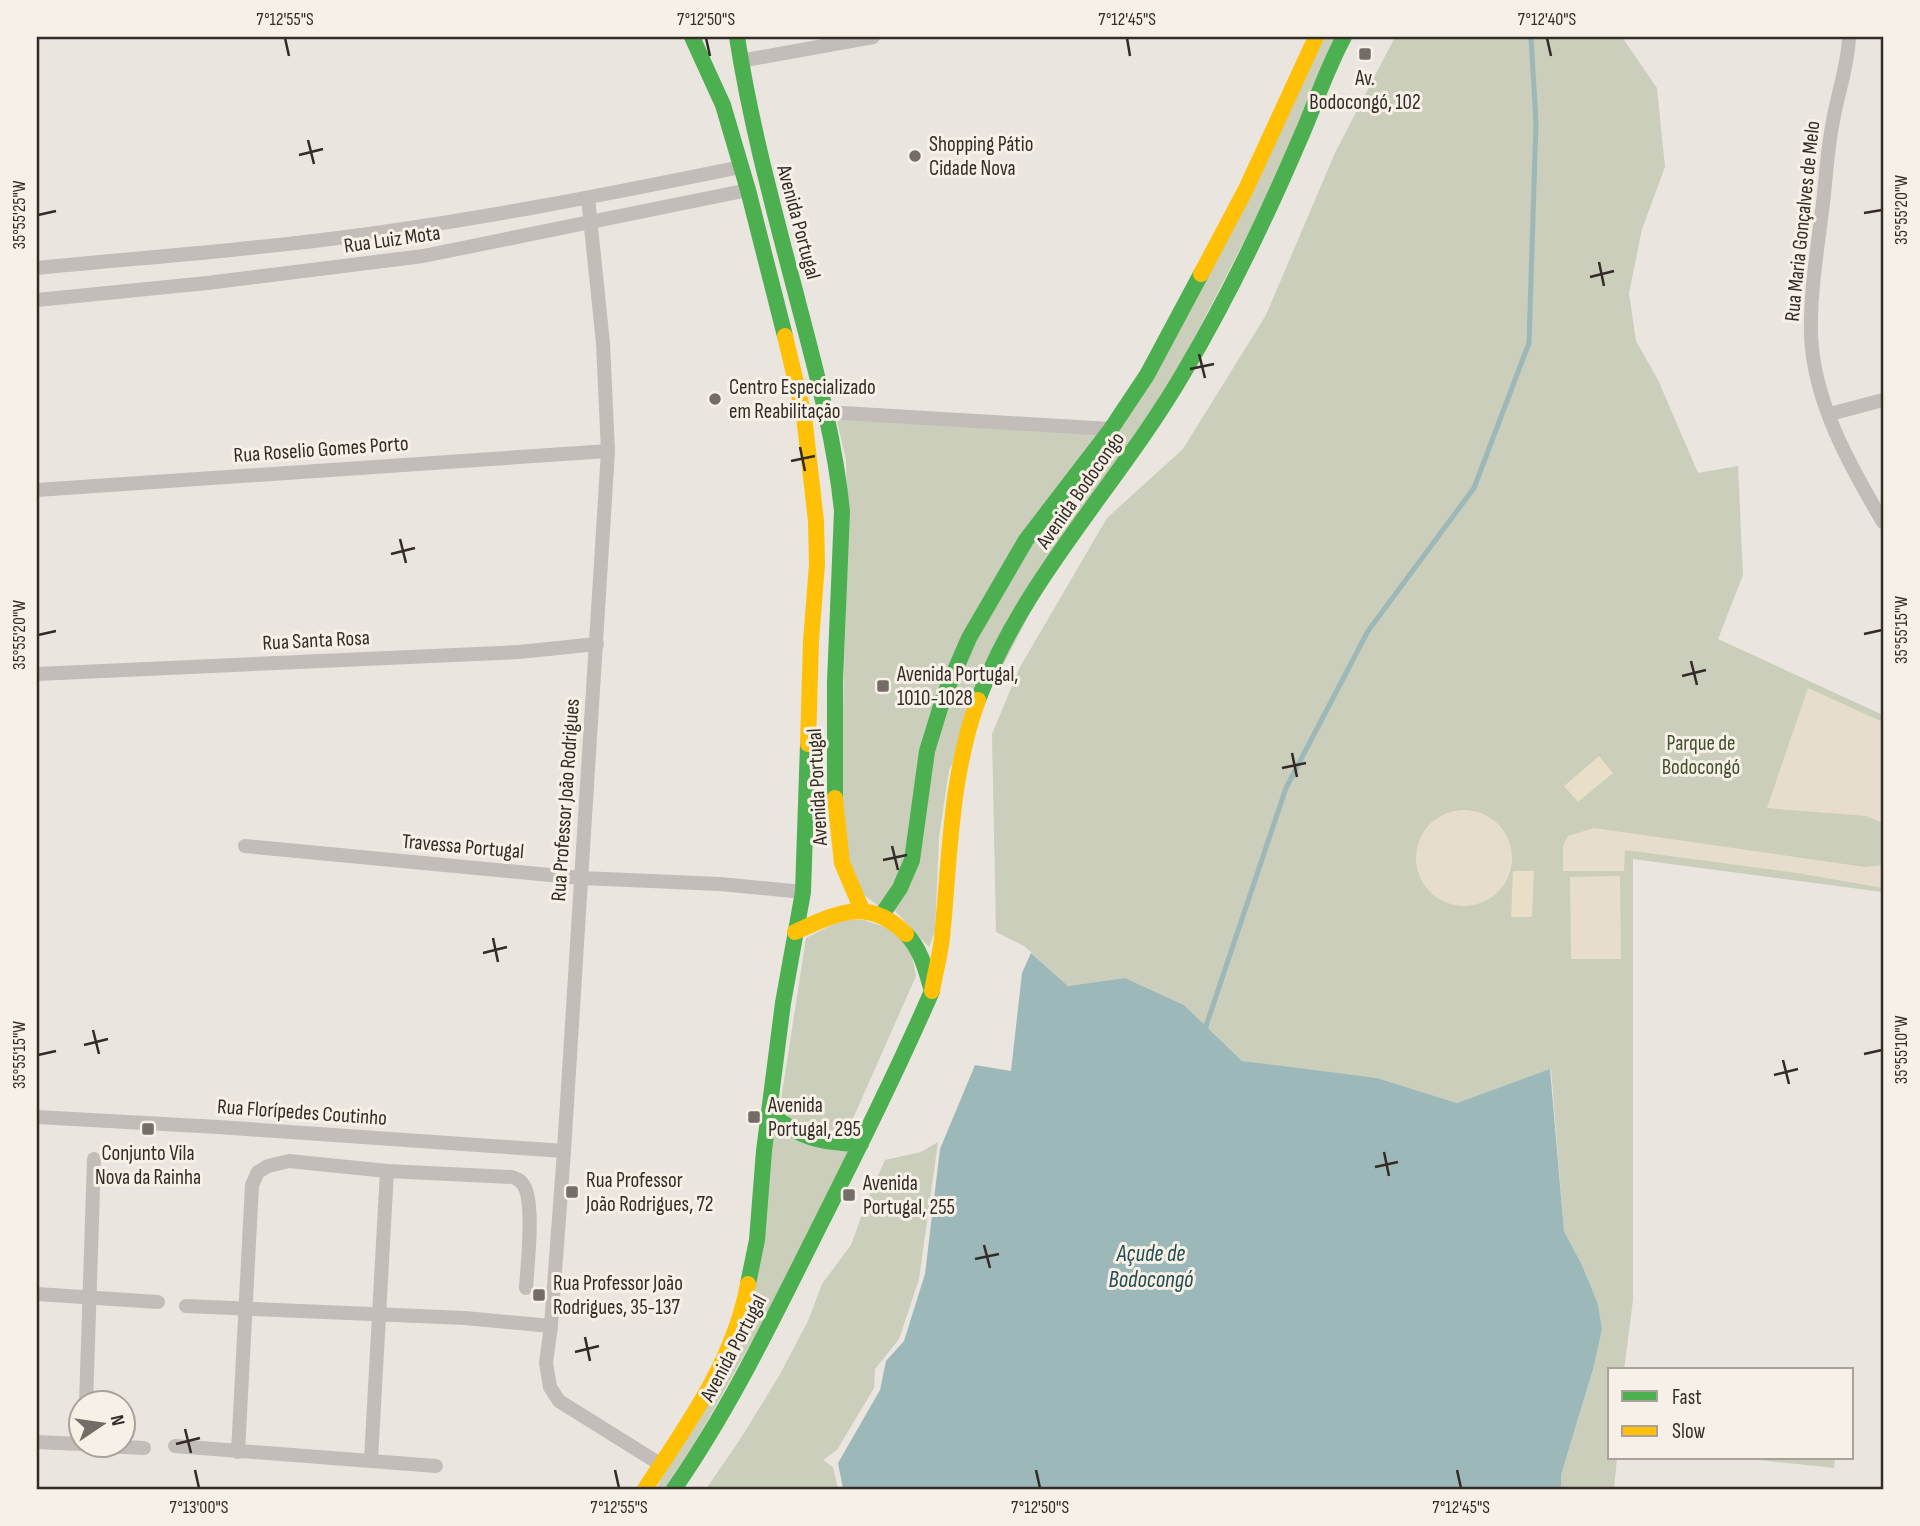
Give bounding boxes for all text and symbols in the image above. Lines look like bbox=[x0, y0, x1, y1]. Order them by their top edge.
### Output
text: 7°12'55"S bbox=[256, 9, 314, 30]
text: 7°12'50"S bbox=[677, 9, 735, 30]
text: 7°12'45"S bbox=[1098, 9, 1156, 30]
text: 7°12'40"S bbox=[1518, 9, 1577, 30]
marker: Av. Bodocongó, 102 bbox=[1357, 46, 1373, 62]
place label: Av. Bodocongó, 102 bbox=[1309, 66, 1421, 115]
street label: Rua Maria Gonçalves de Melo bbox=[1780, 120, 1825, 323]
place label: Shopping Pátio Cidade Nova bbox=[929, 132, 1033, 181]
marker: Shopping Pátio Cidade Nova bbox=[907, 148, 923, 164]
street label: Avenida Portugal bbox=[771, 161, 826, 282]
text: 35°55'20"W bbox=[1891, 175, 1912, 245]
text: 35°55'25"W bbox=[9, 180, 30, 250]
street label: Rua Luiz Mota bbox=[342, 220, 442, 259]
place label: Centro Especializado em Reabilitação bbox=[729, 375, 876, 424]
marker: Centro Especializado em Reabilitação bbox=[707, 391, 723, 407]
street label: Avenida Bodocongo bbox=[1030, 427, 1130, 554]
street label: Rua Roselio Gomes Porto bbox=[233, 431, 409, 468]
text: 35°55'15"W bbox=[1891, 596, 1912, 664]
text: 35°55'20"W bbox=[9, 600, 30, 670]
street label: Rua Santa Rosa bbox=[262, 625, 370, 656]
place label: Avenida Portugal, 1010-1028 bbox=[896, 662, 1018, 711]
marker: Avenida Portugal, 1010-1028 bbox=[875, 678, 891, 694]
street label: Rua Professor João Rodrigues bbox=[546, 698, 585, 902]
street label: Avenida Portugal bbox=[802, 728, 833, 847]
park label: Parque de Bodocongó bbox=[1662, 731, 1740, 780]
street label: Travessa Portugal bbox=[401, 829, 525, 864]
text: 35°55'10"W bbox=[1891, 1015, 1912, 1084]
text: 35°55'15"W bbox=[9, 1021, 30, 1089]
place label: Avenida Portugal, 295 bbox=[767, 1093, 861, 1142]
street label: Rua Florípedes Coutinho bbox=[216, 1094, 388, 1131]
marker: Avenida Portugal, 295 bbox=[746, 1109, 762, 1125]
marker: Conjunto Vila Nova da Rainha bbox=[140, 1121, 156, 1137]
place label: Conjunto Vila Nova da Rainha bbox=[95, 1141, 201, 1190]
place label: Rua Professor João Rodrigues, 72 bbox=[585, 1168, 714, 1217]
place label: Avenida Portugal, 255 bbox=[862, 1171, 955, 1220]
marker: Rua Professor João Rodrigues, 72 bbox=[564, 1184, 580, 1200]
marker: Avenida Portugal, 255 bbox=[841, 1187, 857, 1203]
water label: Açude de Bodocongó bbox=[1109, 1240, 1194, 1294]
place label: Rua Professor João Rodrigues, 35-137 bbox=[553, 1271, 683, 1320]
marker: Rua Professor João Rodrigues, 35-137 bbox=[531, 1287, 547, 1303]
street label: Avenida Portugal bbox=[694, 1291, 772, 1407]
legend bbox=[1608, 1368, 1854, 1460]
text: Fast bbox=[1672, 1385, 1702, 1410]
north arrow bbox=[66, 1390, 136, 1460]
text: N bbox=[105, 1413, 129, 1428]
text: Slow bbox=[1672, 1419, 1706, 1444]
text: 7°13'00"S bbox=[170, 1497, 229, 1518]
text: 7°12'55"S bbox=[590, 1497, 648, 1518]
text: 7°12'50"S bbox=[1011, 1497, 1069, 1518]
text: 7°12'45"S bbox=[1432, 1497, 1490, 1518]

